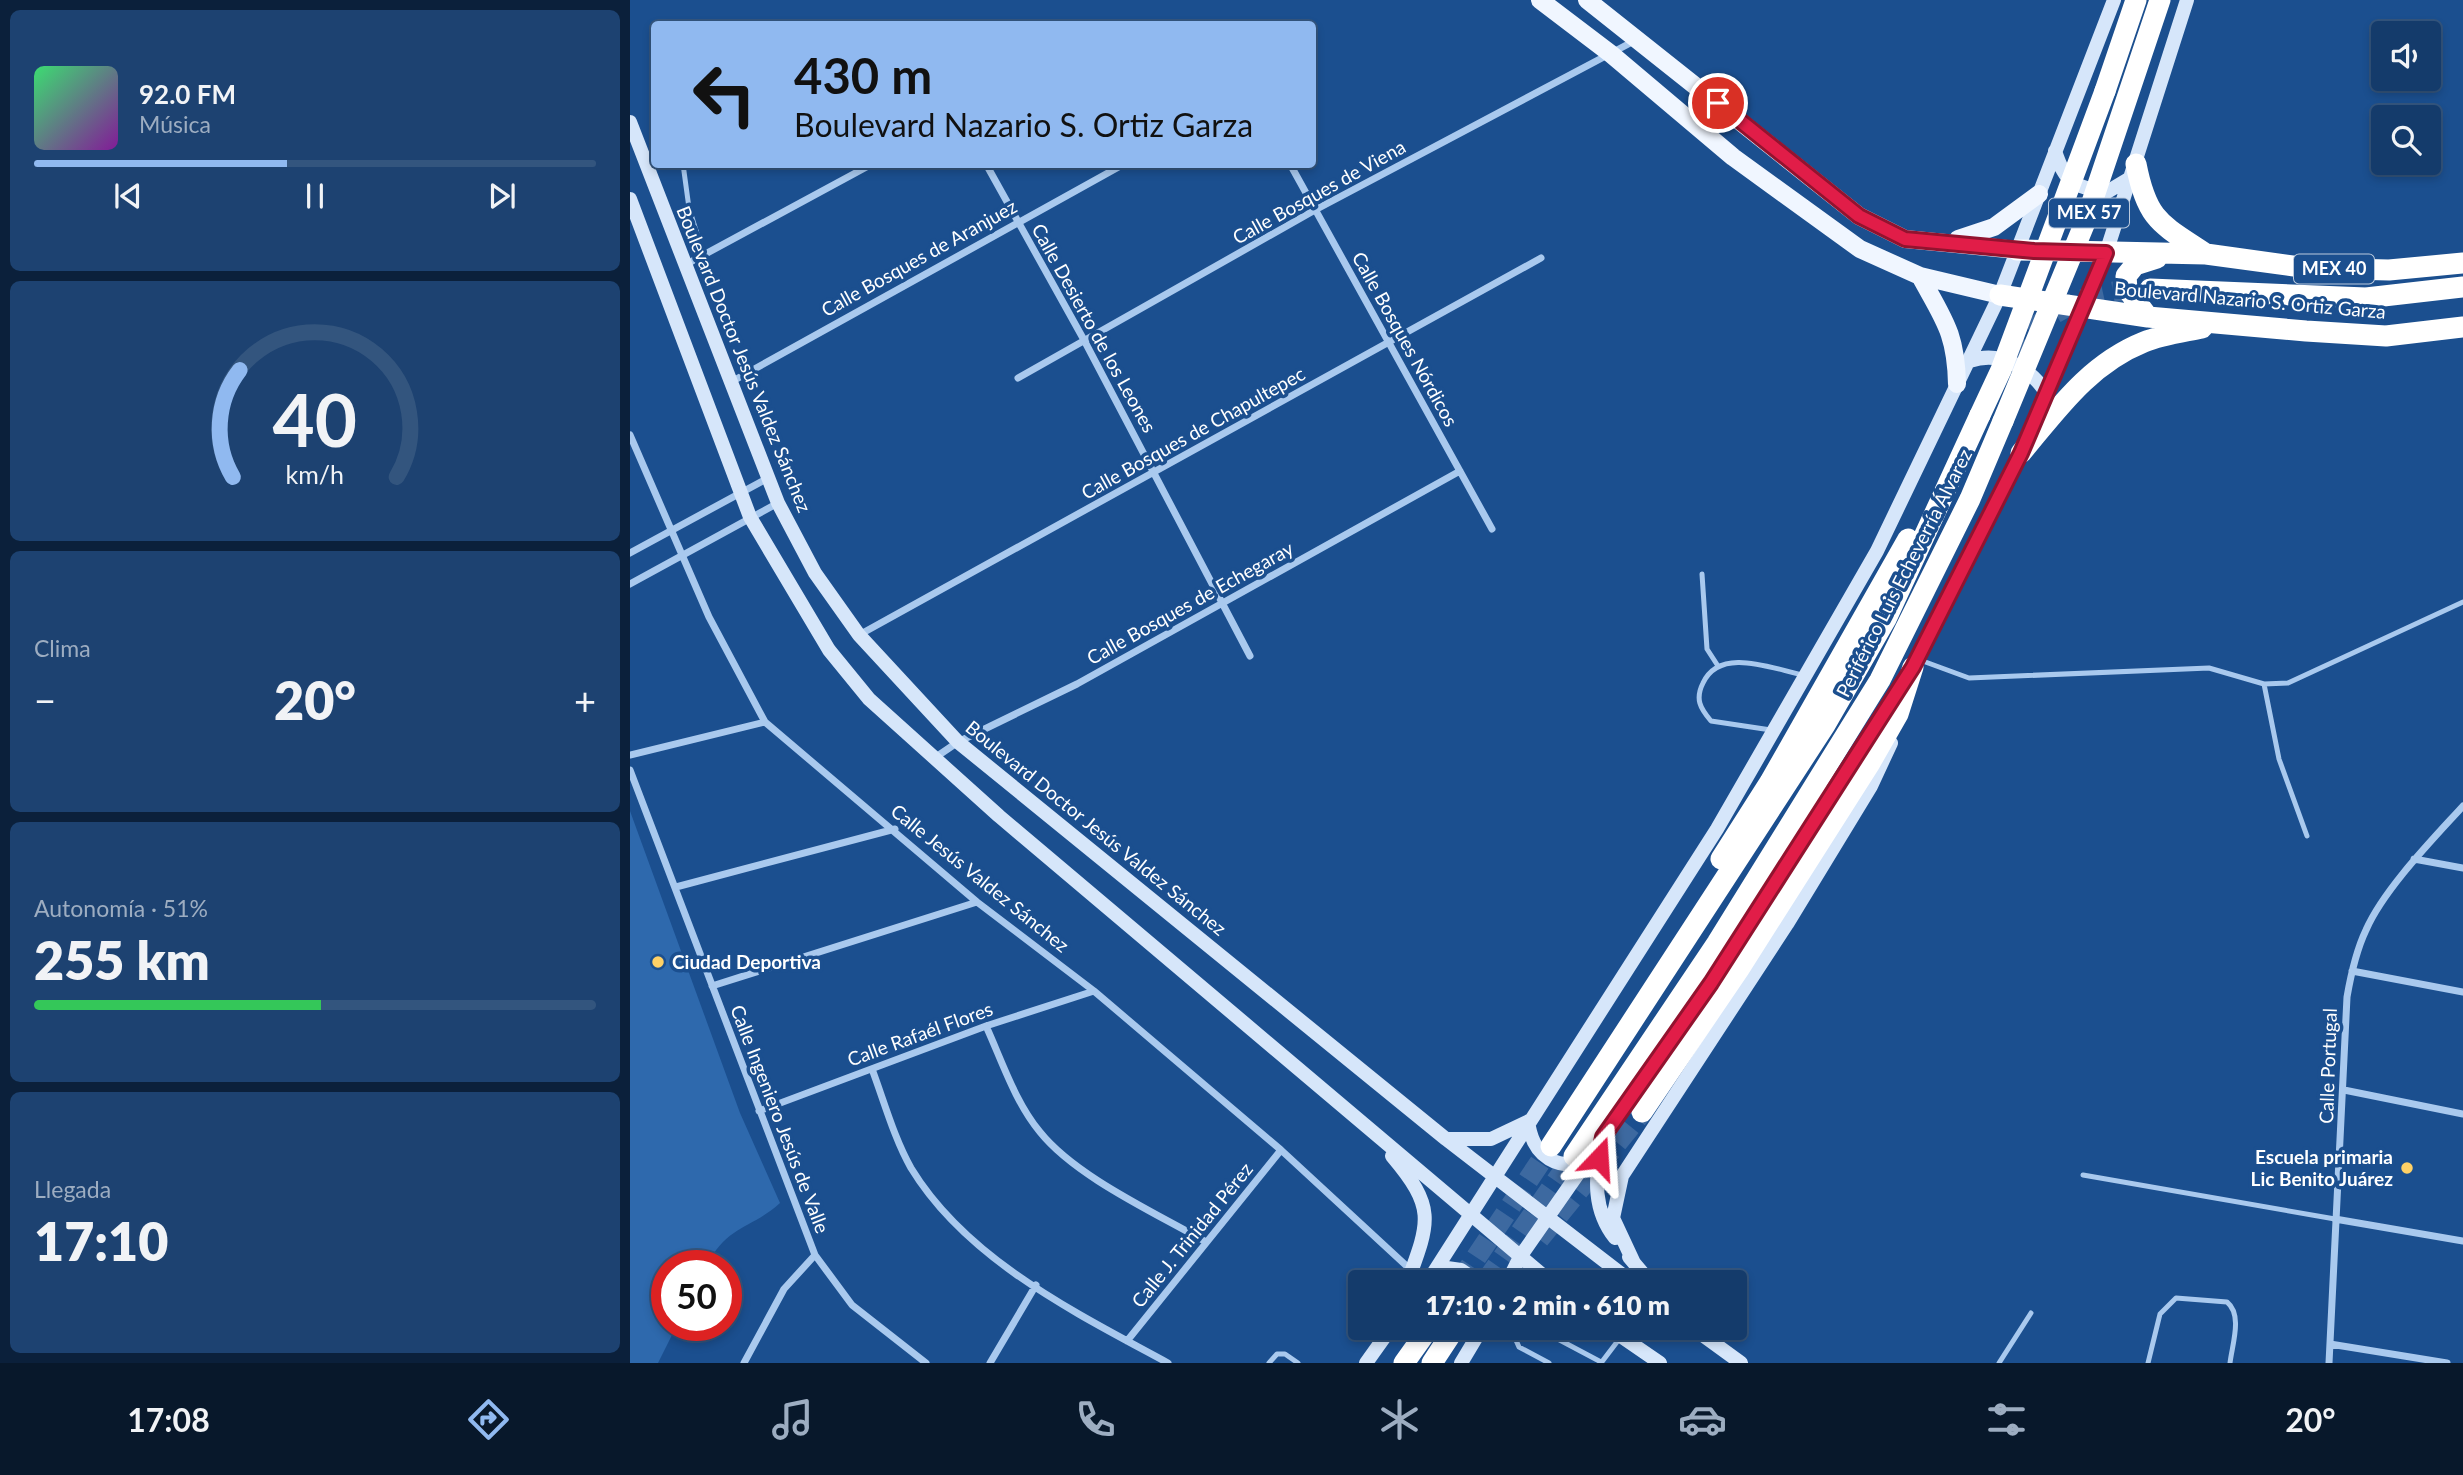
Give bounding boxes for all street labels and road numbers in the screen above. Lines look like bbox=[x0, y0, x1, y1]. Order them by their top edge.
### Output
street label: Calle Bosques de Viena bbox=[1228, 135, 1409, 249]
street label: Calle Bosques de Aranjuez bbox=[817, 194, 1020, 321]
road number: MEX 57 bbox=[2049, 198, 2129, 228]
street label: Boulevard Doctor Jesús Valdez Sánchez bbox=[672, 202, 817, 515]
street label: Calle Desierto de los Leones bbox=[1027, 219, 1161, 436]
street label: Calle Bosques Nórdicos bbox=[1348, 247, 1463, 430]
road number: MEX 40 bbox=[2294, 255, 2374, 284]
street label: Boulevard Nazario S. Ortiz Garza bbox=[2113, 276, 2387, 323]
street label: Calle Bosques de Chapultepec bbox=[1077, 361, 1309, 504]
street label: Periférico Luis Echeverría Álvarez bbox=[1831, 445, 1976, 701]
street label: Calle Bosques de Echegaray bbox=[1083, 536, 1297, 669]
street label: Boulevard Doctor Jesús Valdez Sánchez bbox=[961, 715, 1231, 940]
street label: Calle Jesús Valdez Sánchez bbox=[887, 799, 1074, 957]
street label: Calle Rafaél Flores bbox=[844, 997, 996, 1071]
street label: Calle Ingeniero Jesús de Valle bbox=[726, 1001, 835, 1236]
street label: Calle Portugal bbox=[2314, 1008, 2341, 1124]
street label: Calle J. Trinidad Pérez bbox=[1126, 1158, 1257, 1312]

